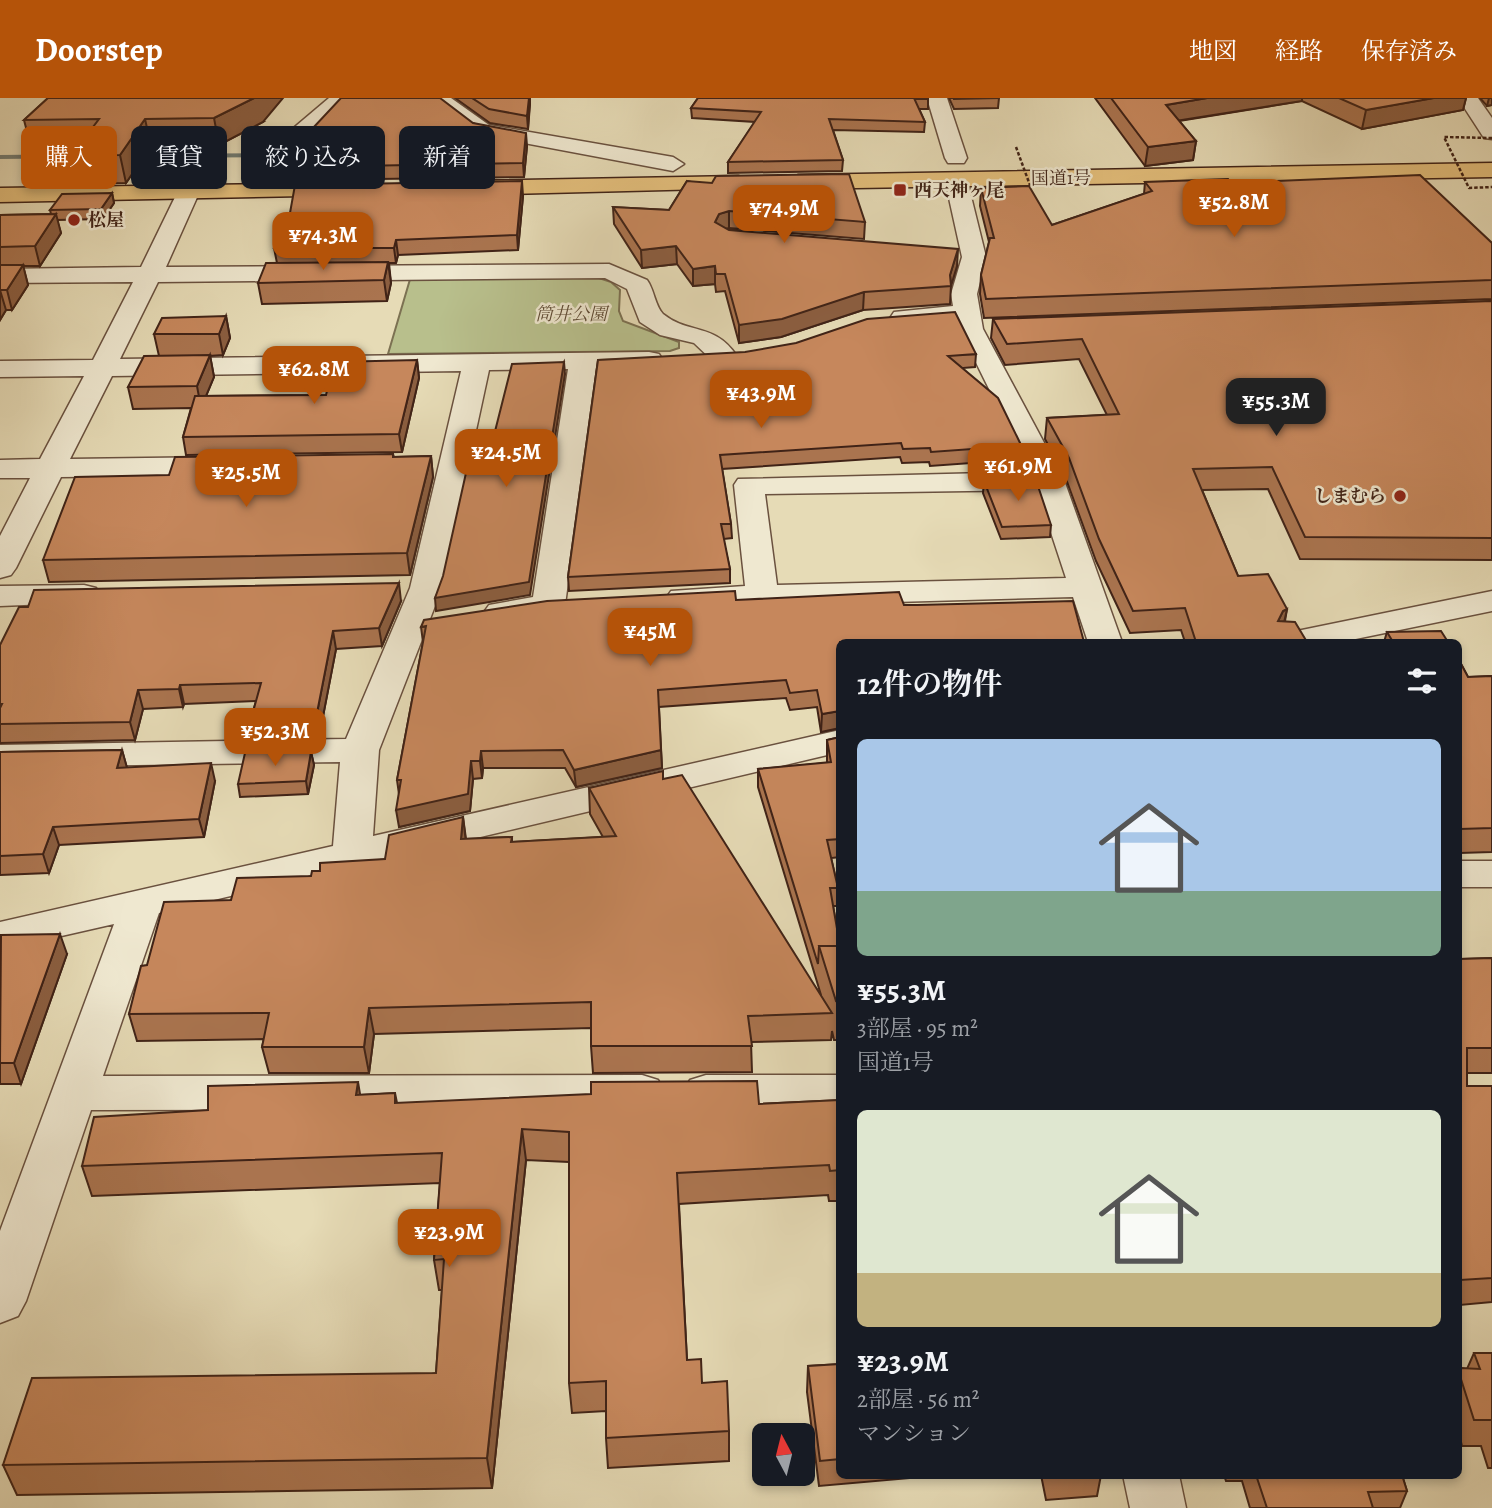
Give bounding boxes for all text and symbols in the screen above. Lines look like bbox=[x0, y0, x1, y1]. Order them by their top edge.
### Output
text: Doorstep bbox=[35, 27, 163, 72]
text: 地図 bbox=[1189, 35, 1237, 67]
text: 経路 bbox=[1275, 35, 1323, 67]
text: 保存済み bbox=[1361, 35, 1457, 67]
chip: 購入 bbox=[21, 126, 117, 189]
chip: 賃貸 bbox=[131, 126, 227, 189]
chip: 絞り込み bbox=[241, 126, 385, 189]
chip: 新着 bbox=[399, 126, 495, 189]
street label: 国道1号 bbox=[1031, 165, 1091, 191]
place label: 西天神ヶ尾 bbox=[914, 178, 1004, 202]
pin: ¥52.8M bbox=[1177, 180, 1291, 239]
marker: 西天神ヶ尾 bbox=[892, 182, 908, 198]
pin: ¥74.9M bbox=[727, 186, 841, 245]
text: ¥52.8M bbox=[1199, 186, 1269, 217]
text: ¥74.9M bbox=[749, 192, 819, 223]
place label: 松屋 bbox=[88, 208, 124, 232]
marker: 松屋 bbox=[66, 212, 82, 228]
pin: ¥74.3M bbox=[266, 212, 380, 272]
text: ¥74.3M bbox=[288, 219, 358, 250]
park label: 筒井公園 bbox=[535, 302, 610, 326]
pin: ¥62.8M bbox=[257, 346, 371, 406]
text: ¥62.8M bbox=[278, 353, 350, 384]
pin: ¥43.9M bbox=[704, 370, 818, 430]
text: ¥43.9M bbox=[726, 377, 796, 408]
pin: ¥55.3M bbox=[1219, 378, 1333, 438]
text: ¥55.3M bbox=[1242, 385, 1310, 416]
pin: ¥24.5M bbox=[449, 430, 563, 489]
text: ¥24.5M bbox=[471, 436, 541, 467]
pin: ¥61.9M bbox=[961, 444, 1075, 503]
pin: ¥25.5M bbox=[189, 450, 303, 509]
text: ¥61.9M bbox=[984, 450, 1052, 481]
text: ¥25.5M bbox=[211, 456, 281, 487]
place label: しまむら bbox=[1314, 484, 1386, 508]
marker: しまむら bbox=[1392, 488, 1408, 504]
pin: ¥45M bbox=[609, 608, 691, 668]
text: ¥45M bbox=[623, 615, 677, 646]
icon: filters bbox=[1403, 662, 1441, 700]
text: 12件の物件 bbox=[857, 664, 1002, 704]
pin: ¥52.3M bbox=[218, 708, 332, 768]
text: ¥52.3M bbox=[240, 715, 310, 746]
icon: home bbox=[1086, 785, 1212, 911]
text: ¥55.3M bbox=[857, 970, 946, 1010]
text: 3部屋 · 95 m² bbox=[857, 1013, 978, 1044]
text: 国道1号 bbox=[857, 1047, 934, 1078]
icon: home bbox=[1086, 1156, 1212, 1282]
pin: ¥23.9M bbox=[392, 1210, 506, 1269]
text: ¥23.9M bbox=[414, 1216, 484, 1247]
text: ¥23.9M bbox=[857, 1341, 949, 1381]
text: 2部屋 · 56 m² bbox=[857, 1384, 979, 1415]
text: マンション bbox=[857, 1418, 971, 1449]
north arrow bbox=[752, 1423, 816, 1486]
map controls bbox=[752, 1423, 815, 1486]

